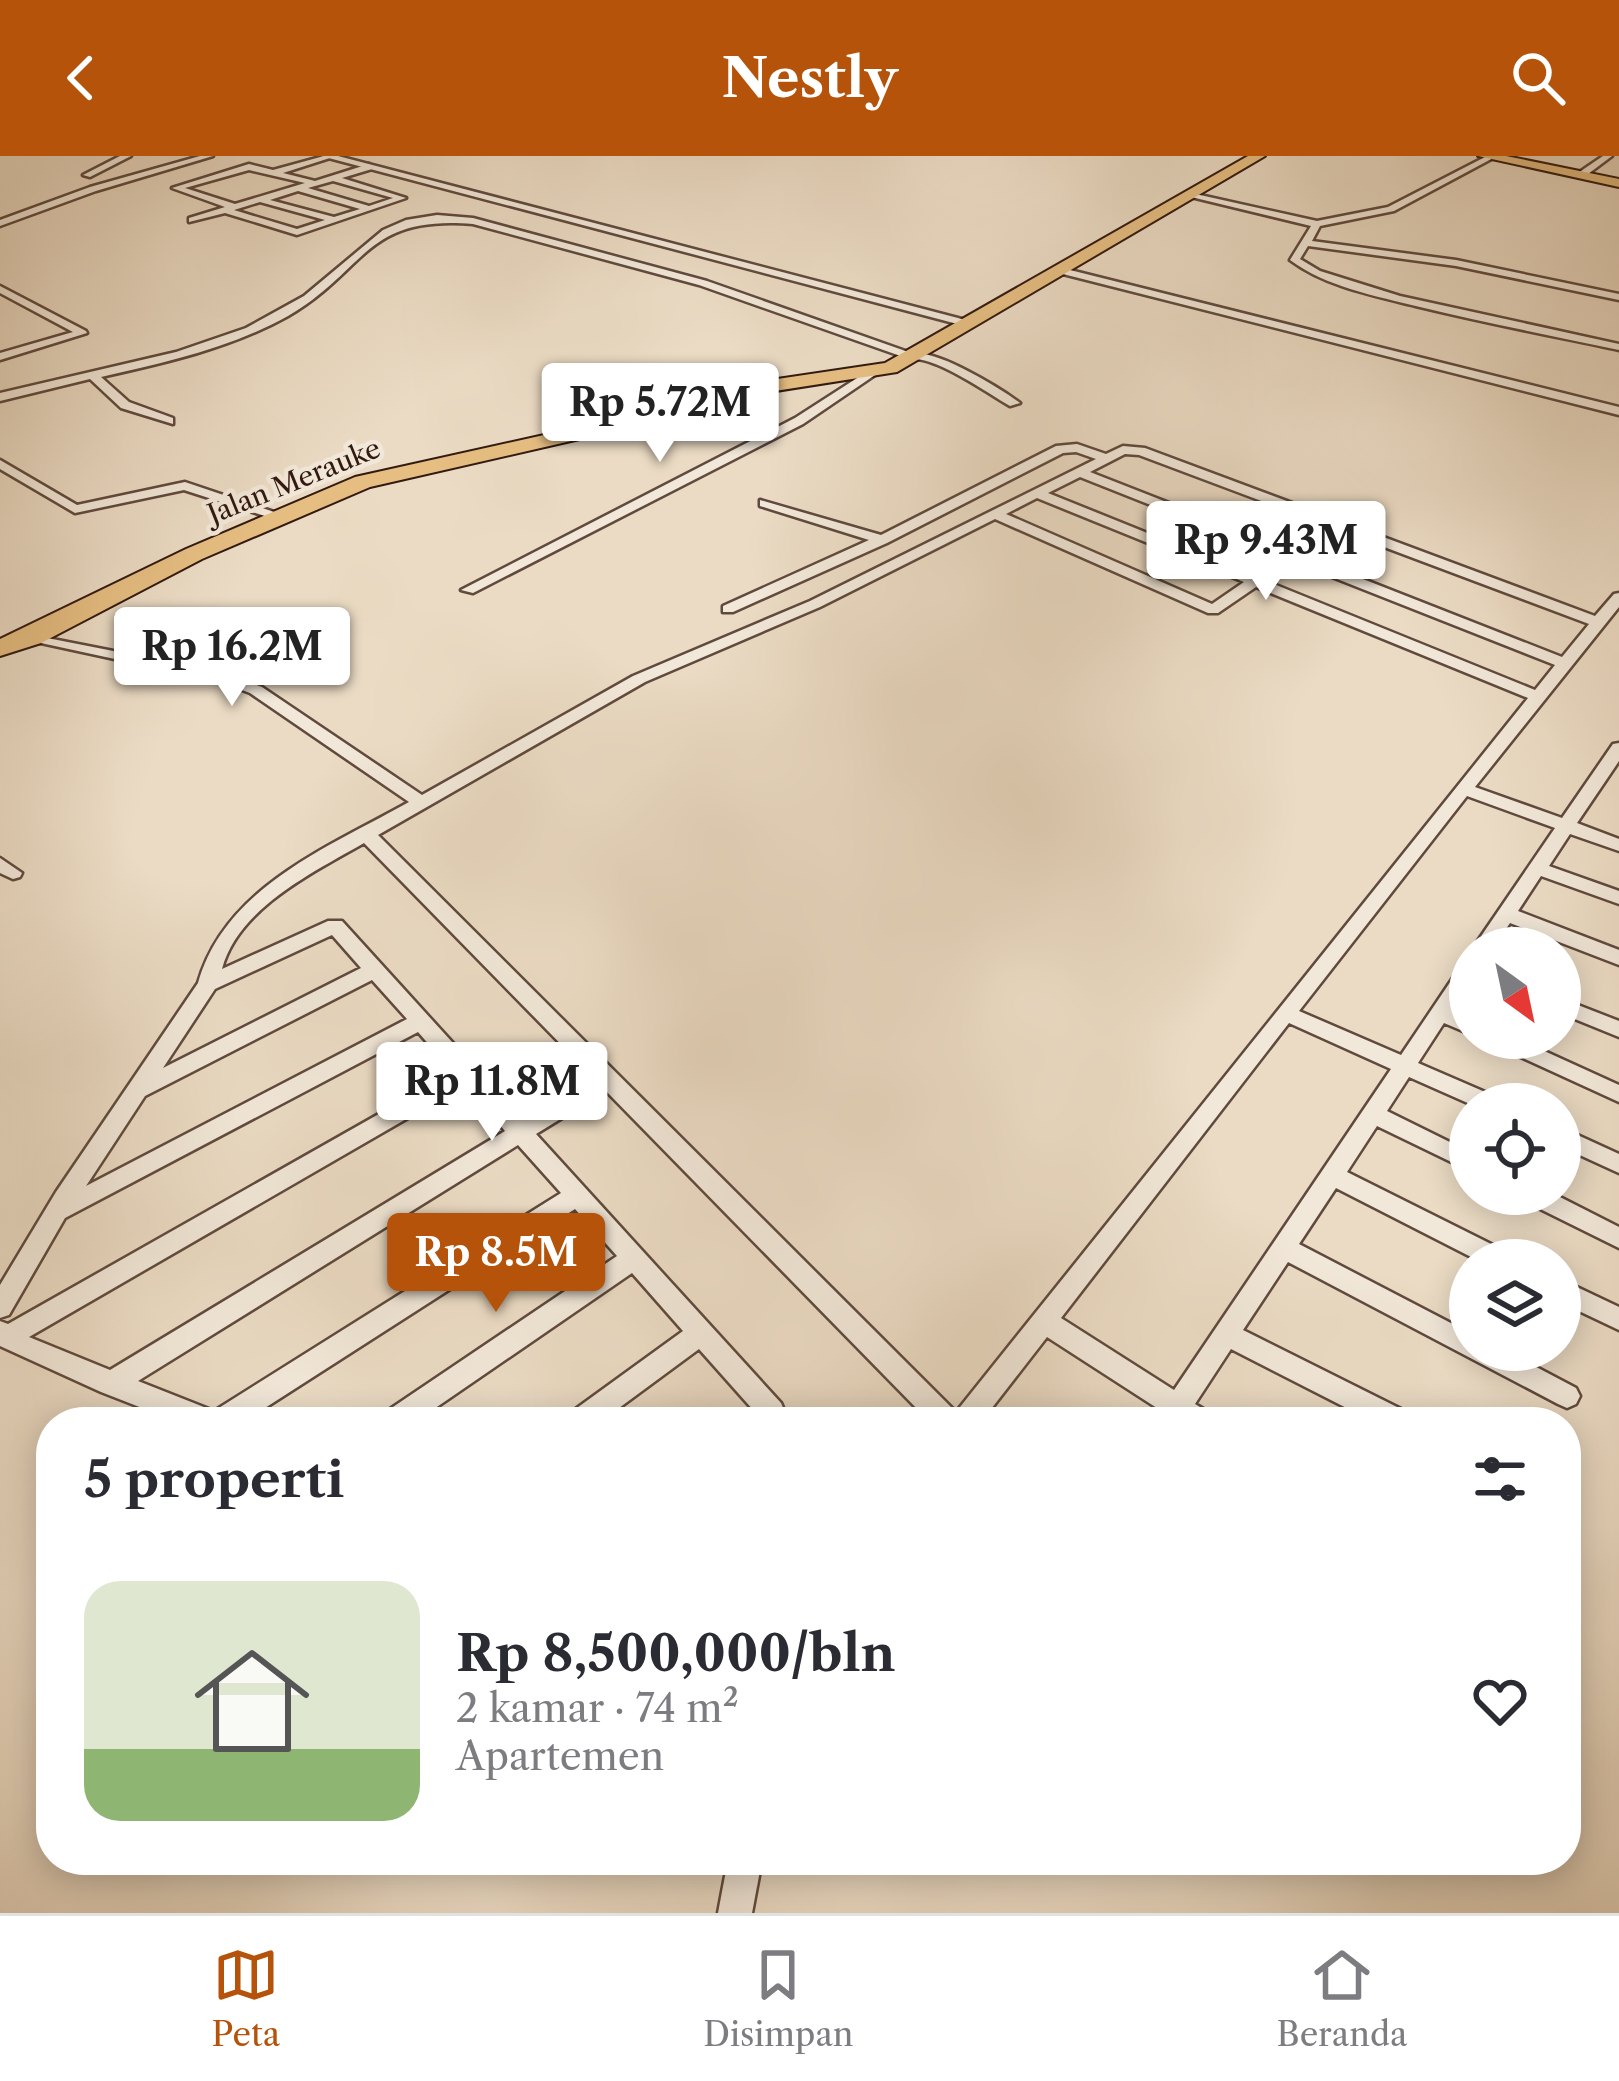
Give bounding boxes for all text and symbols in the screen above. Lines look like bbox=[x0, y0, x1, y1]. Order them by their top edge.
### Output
icon: back bbox=[48, 45, 114, 111]
text: Nestly bbox=[721, 45, 898, 111]
icon: search bbox=[1505, 45, 1571, 111]
pin: Rp 5.72M bbox=[536, 363, 784, 465]
text: Rp 5.72M bbox=[569, 378, 751, 426]
street label: Jalan Merauke bbox=[199, 431, 385, 532]
pin: Rp 9.43M bbox=[1142, 501, 1390, 603]
text: Rp 9.43M bbox=[1174, 516, 1358, 564]
pin: Rp 16.2M bbox=[108, 607, 356, 709]
text: Rp 16.2M bbox=[141, 622, 323, 670]
north arrow bbox=[1449, 927, 1581, 1059]
map controls bbox=[1449, 927, 1581, 1371]
pin: Rp 11.8M bbox=[368, 1042, 616, 1144]
text: Rp 11.8M bbox=[403, 1057, 581, 1105]
button: locate bbox=[1449, 1083, 1581, 1215]
pin: Rp 8.5M bbox=[385, 1213, 607, 1315]
text: Rp 8.5M bbox=[414, 1228, 578, 1276]
button: layers bbox=[1449, 1239, 1581, 1371]
icon: filters bbox=[1467, 1446, 1533, 1512]
text: 5 properti bbox=[84, 1448, 344, 1510]
text: Rp 8,500,000/bln bbox=[456, 1622, 895, 1684]
icon: home bbox=[180, 1629, 324, 1773]
icon: heart bbox=[1467, 1668, 1533, 1734]
text: 2 kamar · 74 m² bbox=[456, 1684, 739, 1732]
text: Apartemen bbox=[456, 1732, 664, 1780]
tab: Peta bbox=[212, 1942, 280, 2055]
tab: Disimpan bbox=[703, 1942, 854, 2055]
tab: Beranda bbox=[1277, 1942, 1407, 2055]

